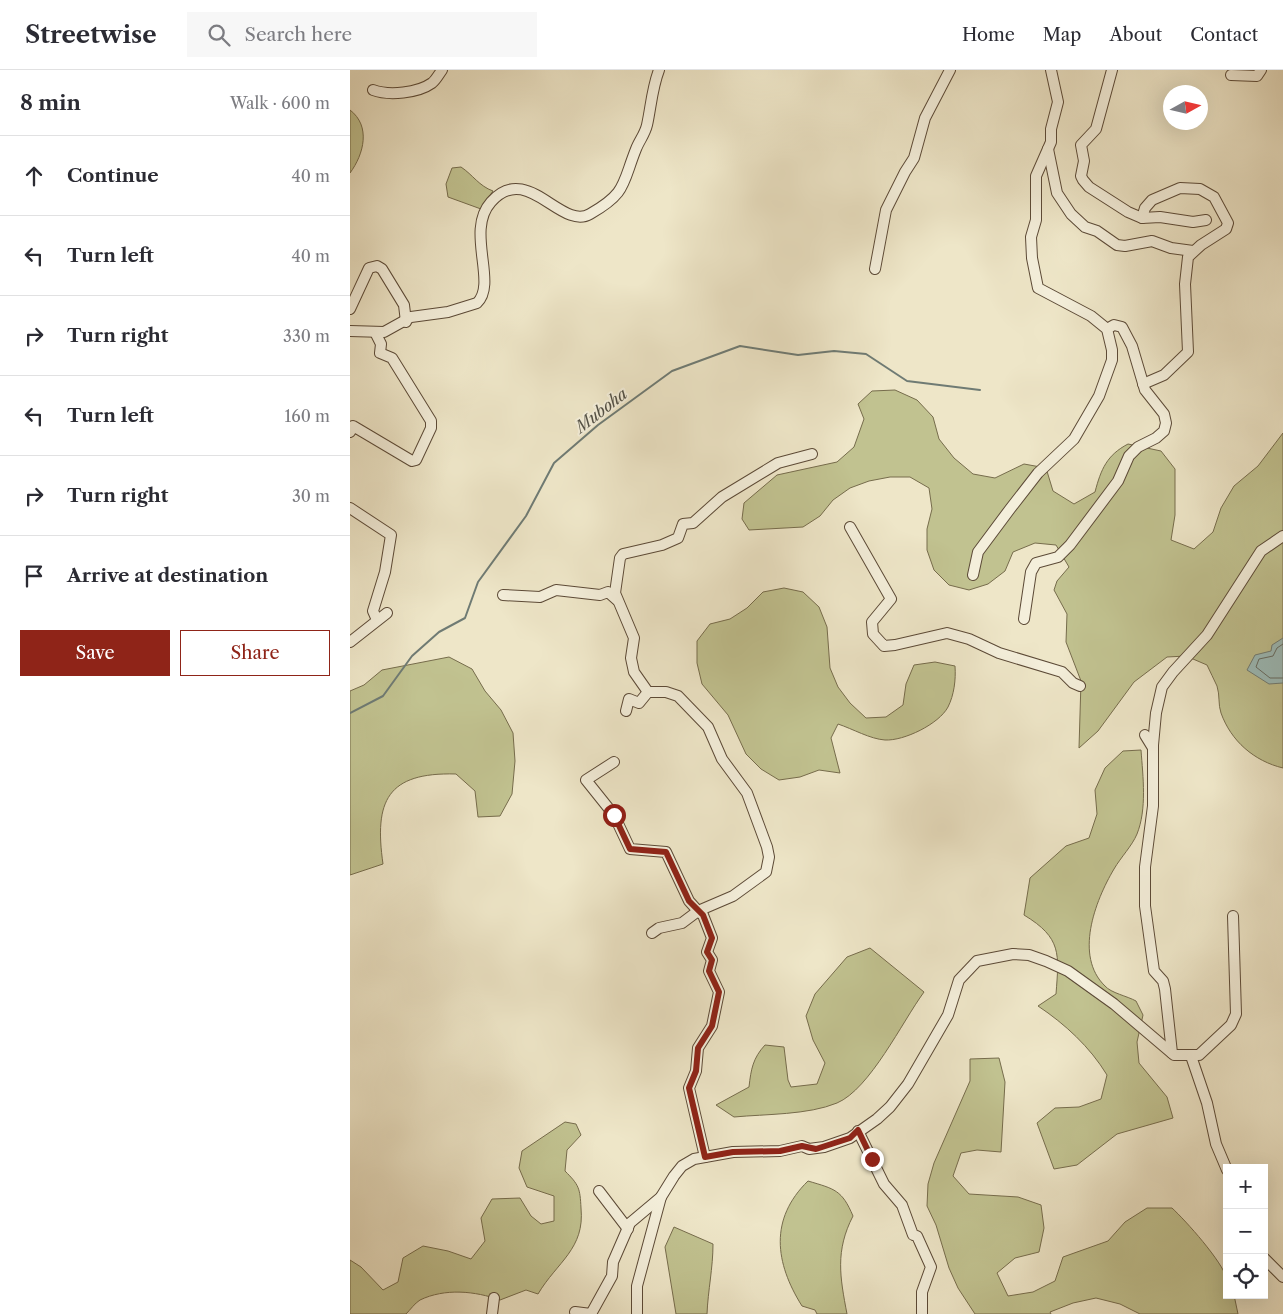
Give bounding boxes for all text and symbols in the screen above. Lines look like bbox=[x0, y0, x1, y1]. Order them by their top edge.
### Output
search box bbox=[187, 12, 537, 57]
text: Streetwise bbox=[25, 20, 157, 49]
icon: search bbox=[205, 21, 233, 49]
text: Search here bbox=[245, 23, 352, 46]
text: Home bbox=[962, 24, 1015, 46]
text: Map bbox=[1043, 24, 1081, 46]
text: About bbox=[1109, 24, 1162, 46]
text: Contact bbox=[1190, 24, 1258, 46]
north arrow bbox=[1163, 85, 1208, 130]
text: 8 min bbox=[20, 90, 81, 115]
text: Walk · 600 m bbox=[230, 93, 330, 113]
icon: ahead bbox=[20, 162, 48, 190]
text: Continue bbox=[67, 164, 159, 187]
text: 40 m bbox=[291, 166, 330, 186]
icon: left bbox=[20, 242, 48, 270]
text: Turn left bbox=[67, 244, 154, 267]
text: 40 m bbox=[291, 246, 330, 266]
icon: right bbox=[20, 322, 48, 350]
text: Turn right bbox=[67, 324, 168, 347]
text: 330 m bbox=[283, 326, 330, 346]
water label: Muboha bbox=[569, 383, 631, 438]
icon: left bbox=[20, 402, 48, 430]
text: Turn left bbox=[67, 404, 154, 427]
text: 160 m bbox=[285, 406, 330, 426]
icon: right bbox=[20, 482, 48, 510]
text: Turn right bbox=[67, 484, 168, 507]
text: 30 m bbox=[292, 486, 330, 506]
icon: arrive bbox=[20, 562, 48, 590]
text: Arrive at destination bbox=[67, 564, 268, 587]
button: Save bbox=[20, 630, 170, 676]
button: Share bbox=[180, 630, 330, 676]
route start bbox=[603, 804, 626, 827]
route end bbox=[861, 1148, 884, 1171]
map controls bbox=[1223, 1164, 1268, 1299]
button: + bbox=[1223, 1164, 1268, 1209]
button: − bbox=[1223, 1209, 1268, 1254]
button: locate bbox=[1223, 1254, 1268, 1299]

